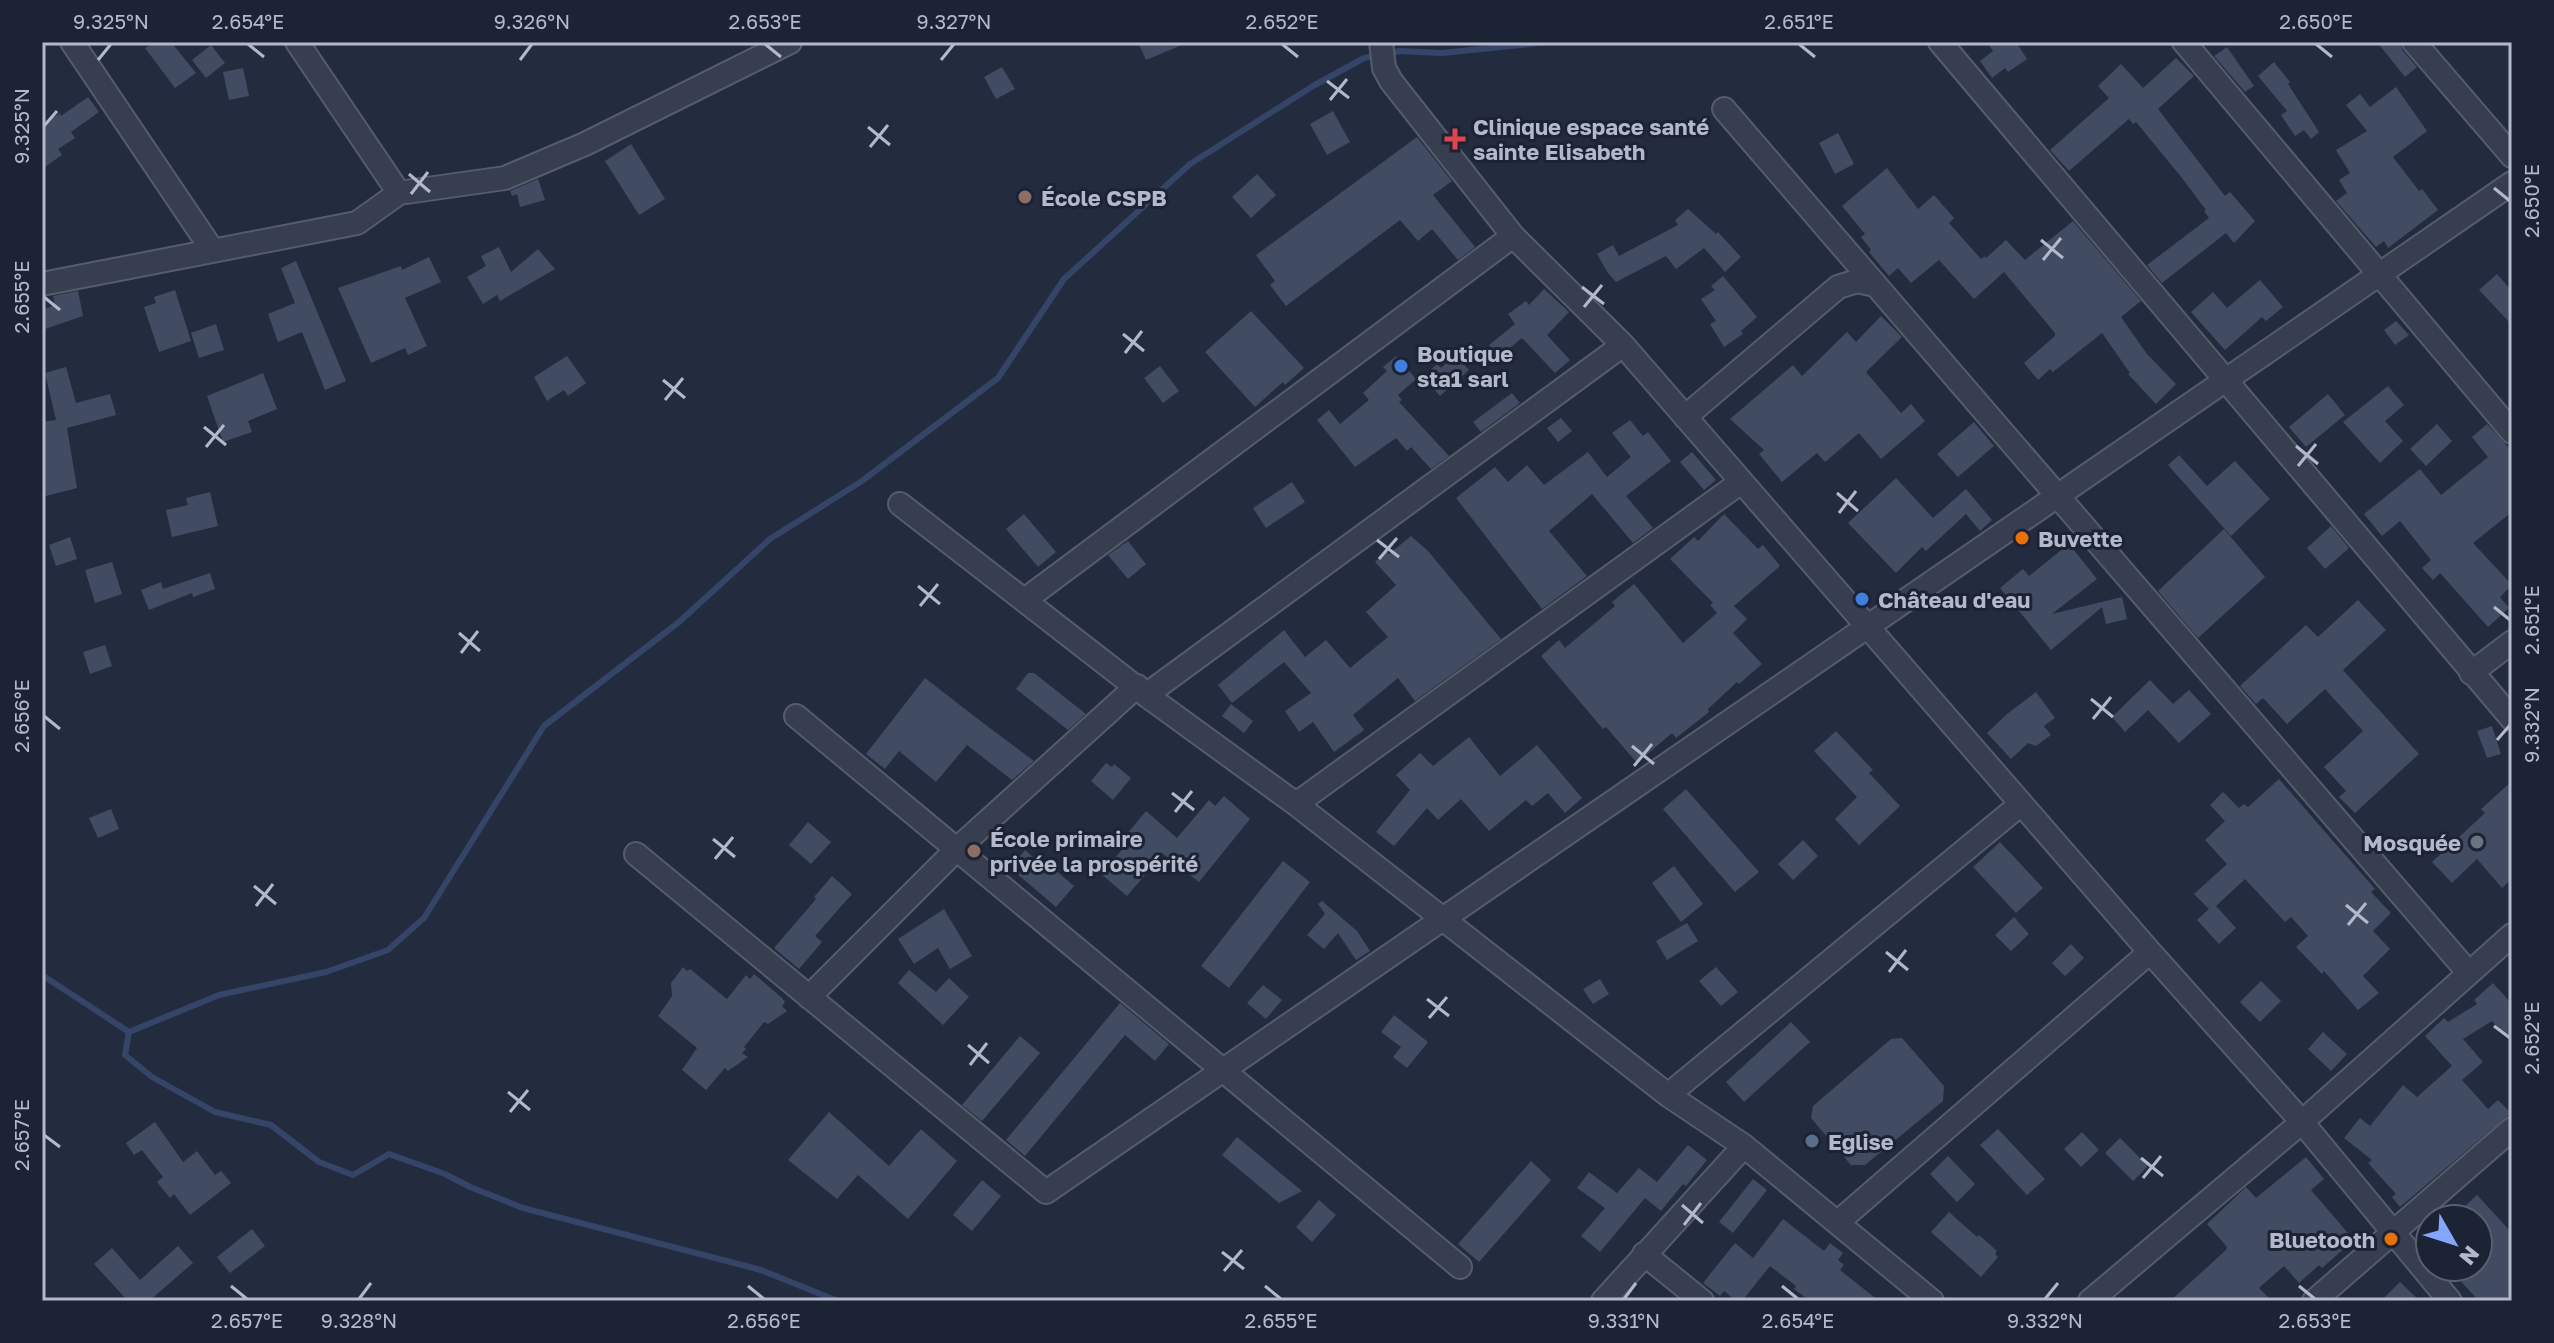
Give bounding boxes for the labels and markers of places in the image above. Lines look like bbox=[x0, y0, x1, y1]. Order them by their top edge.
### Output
place label: Clinique espace santé sainte Elisabeth bbox=[1473, 113, 1709, 165]
marker: Clinique espace santé sainte Elisabeth bbox=[1444, 128, 1466, 150]
place label: École CSPB bbox=[1041, 184, 1167, 211]
marker: École CSPB bbox=[1016, 188, 1034, 206]
place label: Boutique sta1 sarl bbox=[1417, 340, 1513, 392]
marker: Boutique sta1 sarl bbox=[1392, 357, 1410, 375]
place label: Buvette bbox=[2038, 525, 2123, 552]
marker: Buvette bbox=[2013, 529, 2031, 547]
place label: Château d'eau bbox=[1878, 586, 2030, 613]
marker: Château d'eau bbox=[1853, 590, 1871, 608]
place label: École primaire privée la prospérité bbox=[990, 825, 1198, 877]
place label: Mosquée bbox=[2363, 829, 2461, 856]
marker: Mosquée bbox=[2468, 833, 2486, 851]
marker: École primaire privée la prospérité bbox=[965, 842, 983, 860]
place label: Eglise bbox=[1828, 1128, 1894, 1155]
marker: Eglise bbox=[1803, 1132, 1821, 1150]
place label: Bluetooth bbox=[2269, 1226, 2375, 1253]
marker: Bluetooth bbox=[2382, 1230, 2400, 1248]

